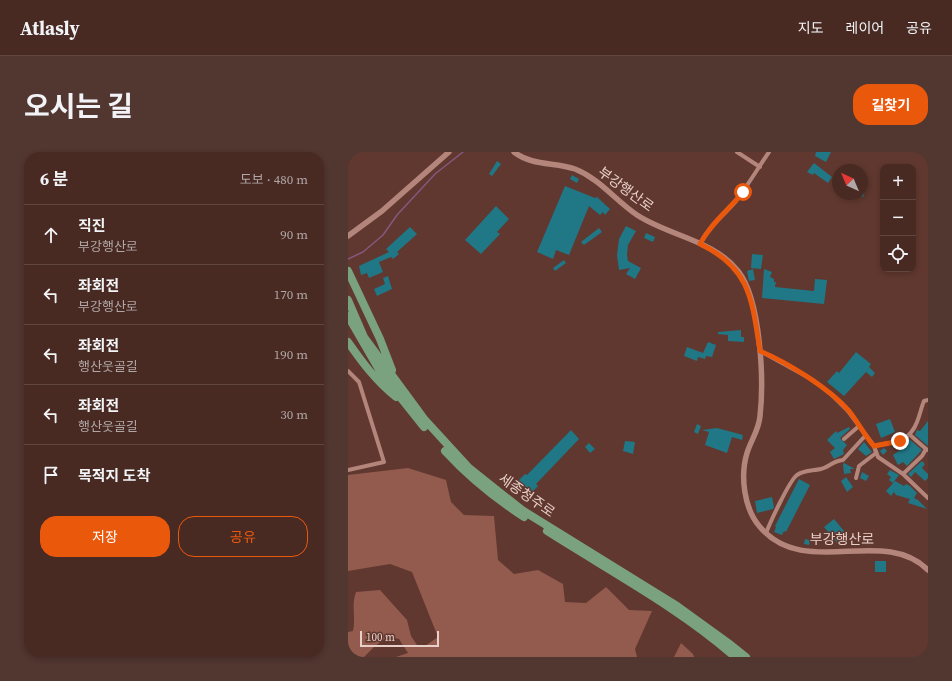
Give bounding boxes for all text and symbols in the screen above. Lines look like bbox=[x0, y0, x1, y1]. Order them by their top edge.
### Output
text: Atlasly bbox=[20, 15, 80, 41]
text: 지도 bbox=[798, 18, 824, 38]
text: 레이어 bbox=[846, 18, 884, 38]
text: 공유 bbox=[906, 18, 932, 38]
button: 길찾기 bbox=[853, 84, 928, 125]
text: 오시는 길 bbox=[24, 87, 133, 125]
street label: 부강행산로 bbox=[594, 162, 658, 216]
north arrow bbox=[832, 164, 868, 200]
map controls bbox=[880, 164, 916, 272]
button: + bbox=[880, 164, 916, 200]
text: 6 분 bbox=[40, 167, 69, 191]
text: 도보 · 480 m bbox=[240, 171, 308, 188]
route start bbox=[734, 183, 752, 201]
button: − bbox=[880, 200, 916, 236]
text: 직진 bbox=[78, 215, 106, 236]
icon: ahead bbox=[40, 224, 62, 246]
text: 90 m bbox=[280, 226, 308, 243]
button: locate bbox=[880, 236, 916, 272]
text: 부강행산로 bbox=[78, 238, 138, 255]
text: 좌회전 bbox=[78, 275, 119, 296]
icon: left bbox=[40, 284, 62, 306]
text: 170 m bbox=[274, 286, 308, 303]
text: 부강행산로 bbox=[78, 298, 138, 315]
text: 좌회전 bbox=[78, 335, 119, 356]
icon: left bbox=[40, 344, 62, 366]
text: 190 m bbox=[274, 346, 308, 363]
text: 행산웃골길 bbox=[78, 358, 138, 375]
text: 좌회전 bbox=[78, 395, 119, 416]
icon: left bbox=[40, 404, 62, 426]
text: 30 m bbox=[280, 406, 308, 423]
text: 행산웃골길 bbox=[78, 418, 138, 435]
route end bbox=[891, 432, 909, 450]
icon: arrive bbox=[40, 464, 62, 486]
text: 목적지 도착 bbox=[78, 465, 150, 486]
street label: 세종청주로 bbox=[495, 468, 559, 522]
button: 저장 bbox=[40, 516, 170, 557]
button: 공유 bbox=[178, 516, 308, 557]
street label: 부강행산로 bbox=[810, 529, 874, 549]
scale bar bbox=[360, 629, 439, 648]
text: 100 m bbox=[366, 630, 395, 645]

